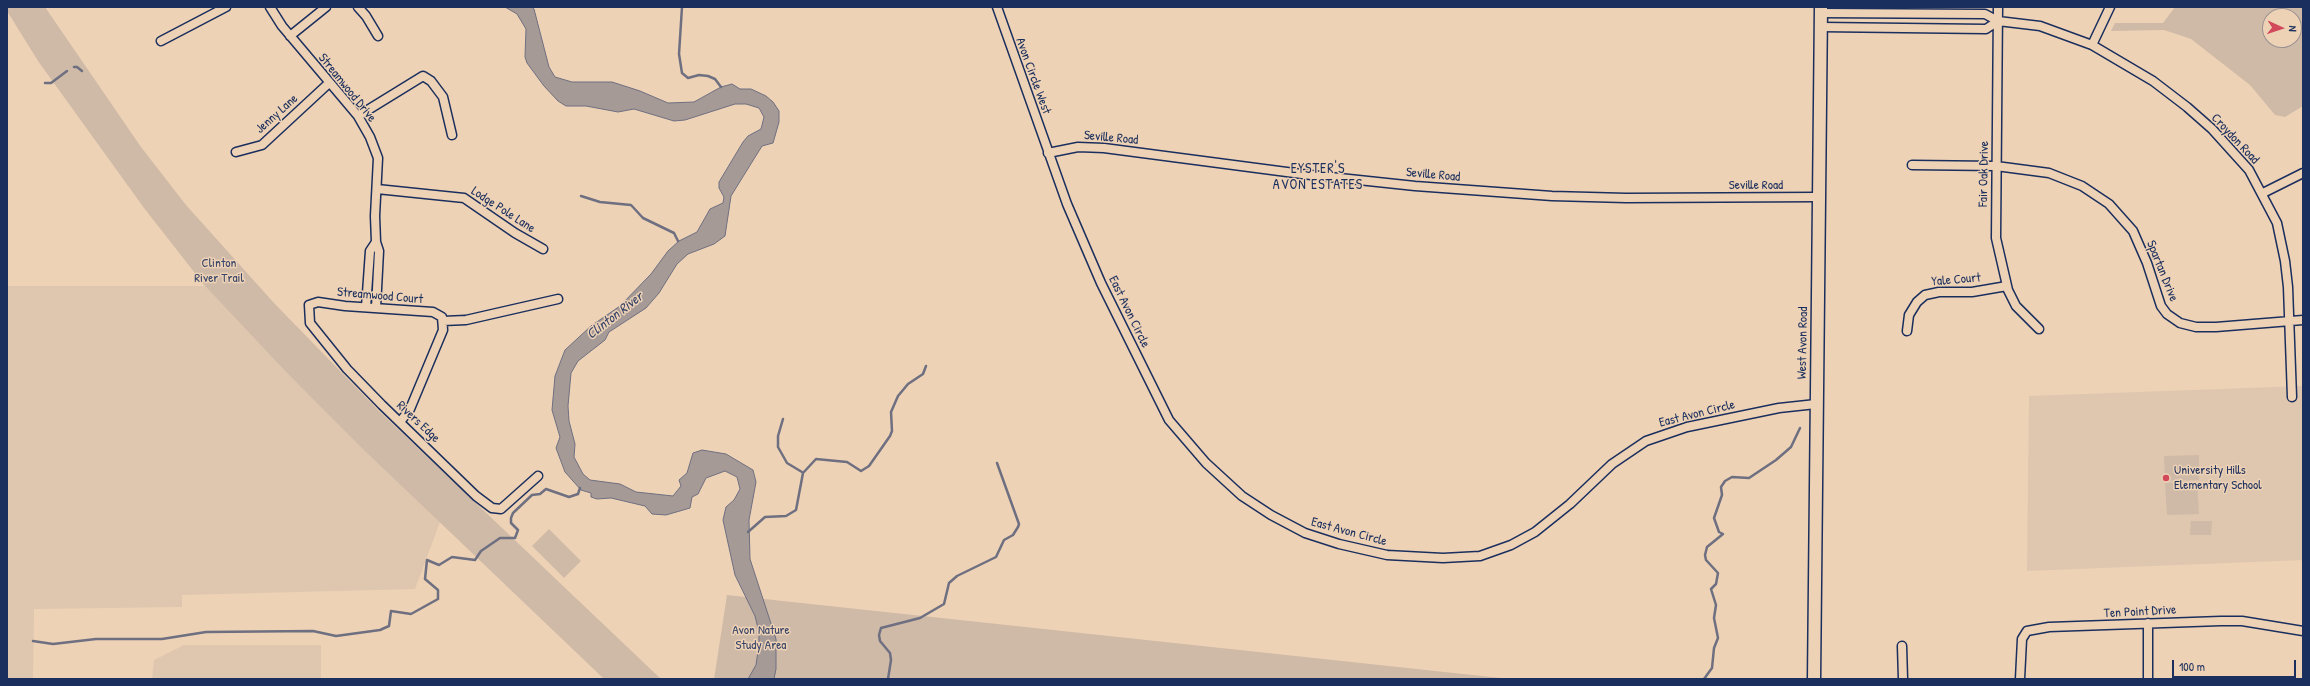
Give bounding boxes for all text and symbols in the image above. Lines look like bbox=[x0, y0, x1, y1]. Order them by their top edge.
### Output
north arrow bbox=[2262, 8, 2302, 48]
text: N bbox=[2286, 25, 2300, 32]
street label: Avon Circle West bbox=[1012, 36, 1054, 116]
street label: Streamwood Drive bbox=[315, 51, 379, 125]
street label: Jenny Lane bbox=[253, 91, 301, 137]
street label: Croydon Road bbox=[2208, 111, 2262, 167]
street label: Seville Road bbox=[1083, 128, 1139, 148]
street label: Fair Oak Drive bbox=[1976, 141, 1992, 207]
district label: EYSTER'S AVON ESTATES bbox=[1273, 161, 1363, 194]
street label: Seville Road bbox=[1405, 165, 1461, 185]
street label: Seville Road bbox=[1729, 178, 1783, 194]
street label: Lodge Pole Lane bbox=[468, 184, 538, 236]
street label: Spartan Drive bbox=[2143, 238, 2181, 304]
park label: Clinton River Trail bbox=[194, 256, 244, 287]
street label: Yale Court bbox=[1931, 270, 1981, 290]
street label: East Avon Circle bbox=[1105, 274, 1153, 350]
street label: Streamwood Court bbox=[336, 284, 424, 308]
water label: Clinton River bbox=[583, 289, 647, 343]
street label: West Avon Road bbox=[1795, 307, 1811, 379]
street label: East Avon Circle bbox=[1657, 397, 1737, 431]
street label: Rivers Edge bbox=[393, 398, 443, 446]
place label: University Hills Elementary School bbox=[2174, 463, 2262, 494]
marker: University Hills Elementary School bbox=[2161, 473, 2171, 483]
street label: East Avon Circle bbox=[1309, 514, 1389, 550]
street label: Ten Point Drive bbox=[2103, 602, 2177, 622]
park label: Avon Nature Study Area bbox=[732, 623, 790, 654]
scale bar bbox=[2174, 652, 2298, 678]
text: 100 m bbox=[2179, 658, 2205, 675]

